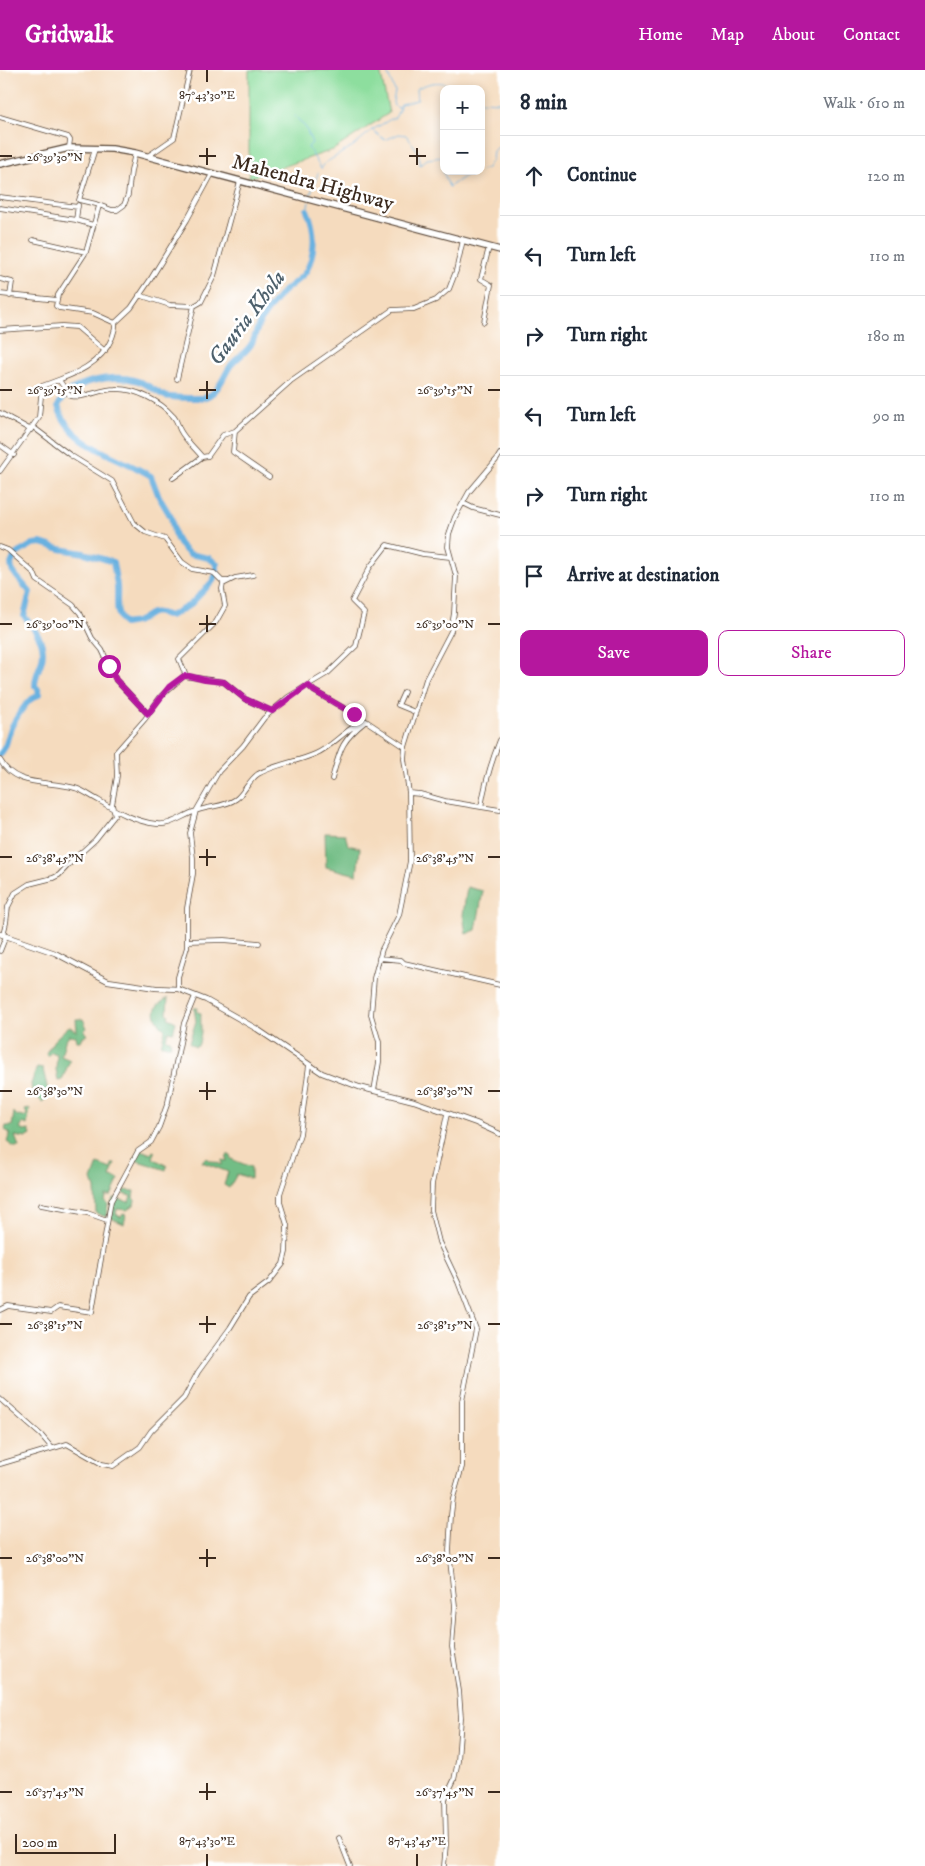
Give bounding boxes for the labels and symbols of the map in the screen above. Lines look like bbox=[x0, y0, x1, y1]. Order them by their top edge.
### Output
text: 87°43'30"E bbox=[179, 88, 236, 103]
street label: Mahendra Highway bbox=[229, 149, 398, 217]
text: 26°39'30"N bbox=[27, 150, 83, 165]
water label: Gauria Khola bbox=[202, 265, 292, 371]
text: 26°39'15"N bbox=[27, 383, 83, 398]
text: 26°39'15"N bbox=[417, 383, 473, 398]
text: 26°39'00"N bbox=[26, 617, 84, 632]
text: 26°39'00"N bbox=[416, 617, 474, 632]
route start bbox=[98, 655, 121, 678]
route end bbox=[343, 703, 366, 726]
text: 26°38'45"N bbox=[26, 851, 84, 866]
text: 26°38'45"N bbox=[416, 851, 474, 866]
text: 26°38'30"N bbox=[27, 1084, 83, 1099]
text: 26°38'30"N bbox=[417, 1084, 473, 1099]
text: 26°38'15"N bbox=[27, 1318, 83, 1333]
text: 26°38'15"N bbox=[417, 1318, 473, 1333]
text: 26°38'00"N bbox=[26, 1551, 84, 1566]
text: 26°38'00"N bbox=[416, 1551, 474, 1566]
text: 26°37'45"N bbox=[26, 1785, 84, 1800]
text: 26°37'45"N bbox=[416, 1785, 474, 1800]
scale bar bbox=[15, 1831, 116, 1854]
text: 87°43'30"E bbox=[179, 1834, 236, 1849]
text: 87°43'45"E bbox=[388, 1834, 446, 1849]

